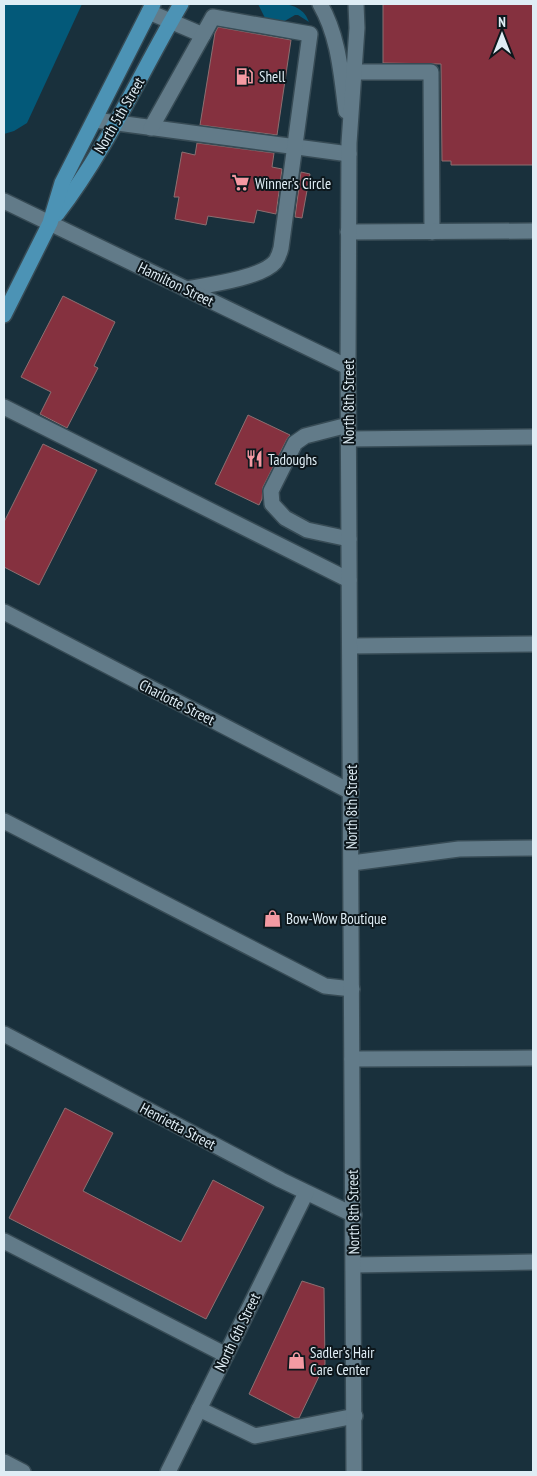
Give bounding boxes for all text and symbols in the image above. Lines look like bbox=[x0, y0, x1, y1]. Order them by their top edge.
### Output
north arrow bbox=[477, 10, 527, 60]
text: N bbox=[498, 13, 506, 31]
fuel station icon: Shell bbox=[235, 66, 255, 86]
place label: Shell bbox=[259, 67, 286, 86]
street label: North 5th Street bbox=[90, 74, 148, 156]
supermarket icon: Winner's Circle bbox=[231, 173, 251, 193]
place label: Winner's Circle bbox=[255, 174, 331, 193]
street label: Hamilton Street bbox=[135, 258, 217, 310]
street label: North 8th Street bbox=[339, 360, 358, 444]
restaurant icon: Tadoughs bbox=[244, 449, 264, 469]
place label: Tadoughs bbox=[268, 450, 317, 469]
street label: Charlotte Street bbox=[136, 675, 218, 729]
street label: North 8th Street bbox=[342, 765, 361, 849]
shop icon: Bow-Wow Boutique bbox=[262, 908, 282, 928]
place label: Bow-Wow Boutique bbox=[286, 909, 387, 928]
street label: Henrietta Street bbox=[137, 1098, 219, 1154]
street label: North 8th Street bbox=[343, 1170, 363, 1254]
street label: North 6th Street bbox=[210, 1290, 264, 1374]
place label: Sadler's Hair Care Center bbox=[310, 1343, 375, 1379]
shop icon: Sadler's Hair Care Center bbox=[286, 1351, 306, 1371]

